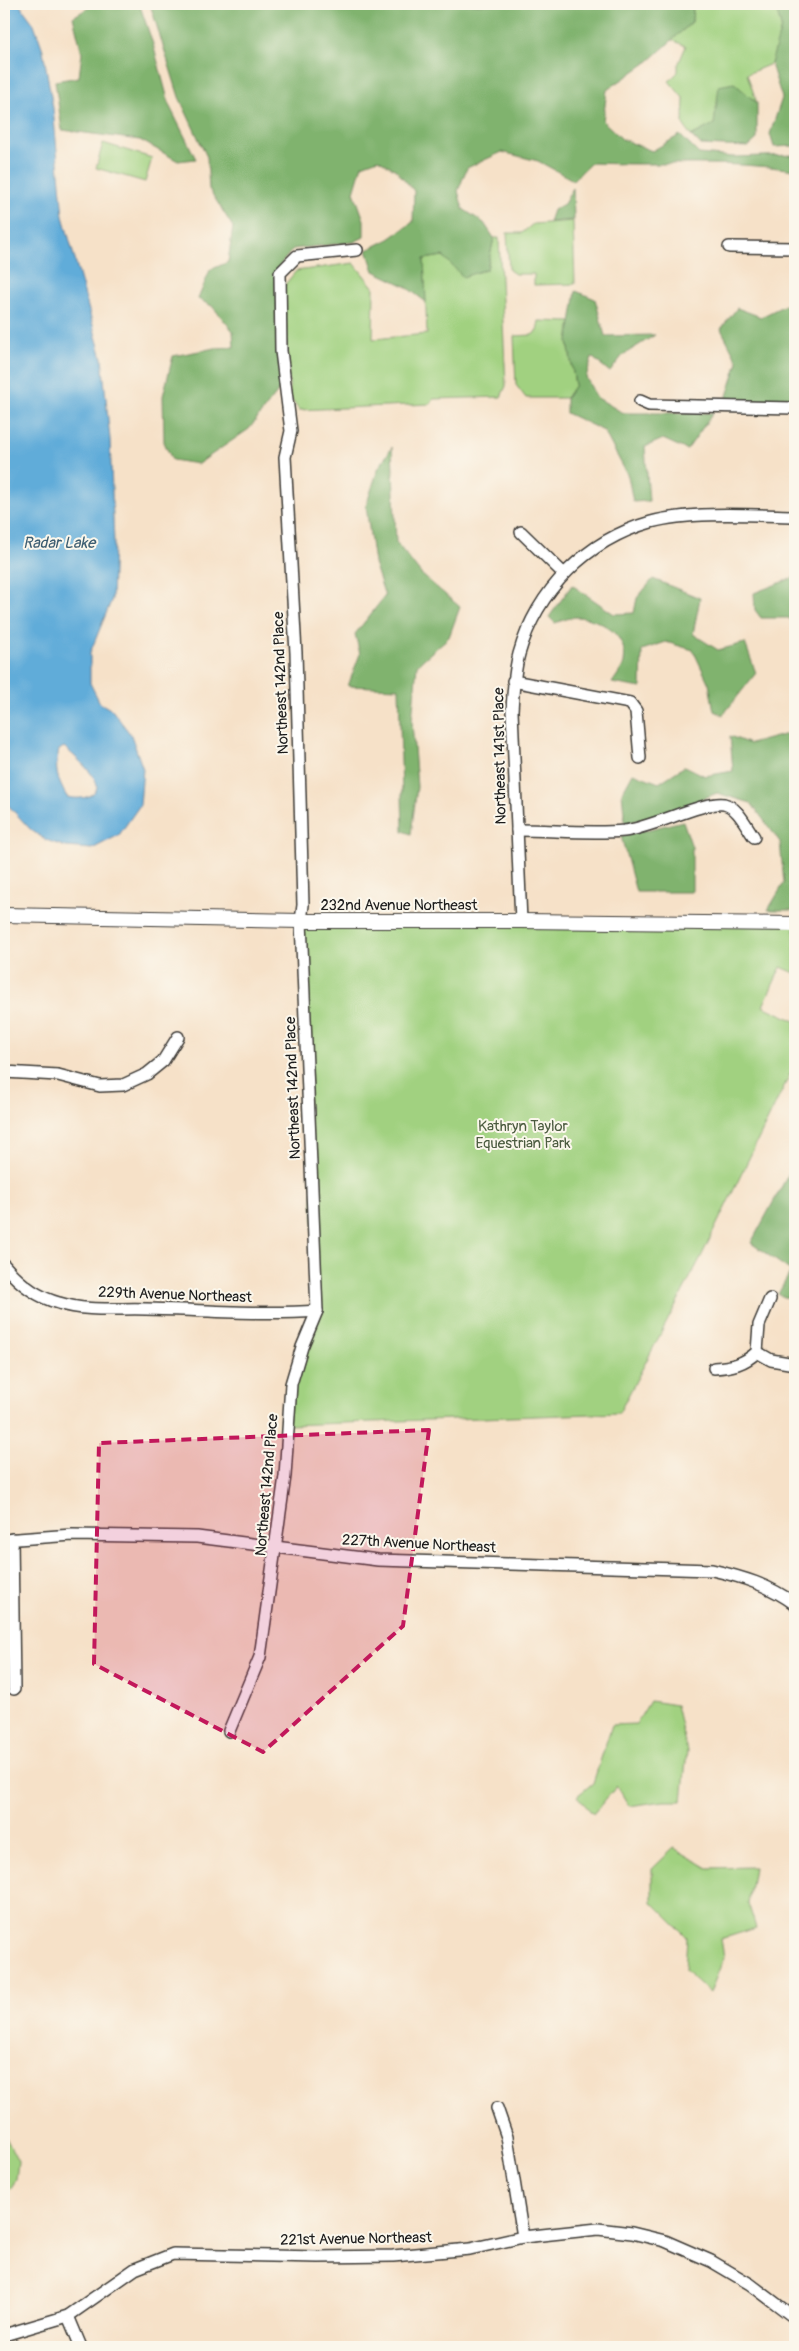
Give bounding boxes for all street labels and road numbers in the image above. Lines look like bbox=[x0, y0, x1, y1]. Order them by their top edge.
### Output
street label: Northeast 142nd Place bbox=[269, 611, 293, 755]
street label: Northeast 141st Place bbox=[489, 687, 511, 825]
street label: 232nd Avenue Northeast bbox=[321, 896, 478, 915]
street label: Northeast 142nd Place bbox=[281, 1016, 305, 1160]
street label: 229th Avenue Northeast bbox=[98, 1283, 253, 1307]
street label: Northeast 142nd Place bbox=[251, 1412, 283, 1557]
street label: 227th Avenue Northeast bbox=[342, 1530, 497, 1558]
street label: 221st Avenue Northeast bbox=[280, 2228, 433, 2250]

